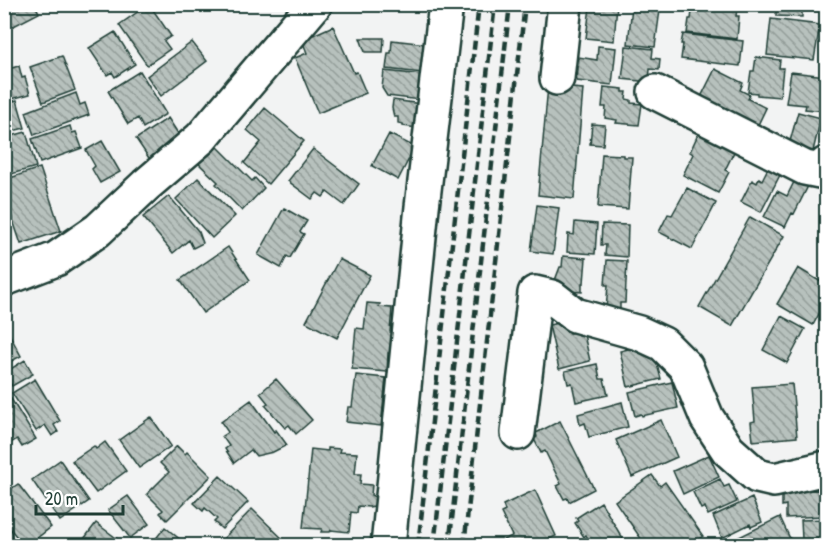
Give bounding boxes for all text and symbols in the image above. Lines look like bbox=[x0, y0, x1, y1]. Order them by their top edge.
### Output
scale bar bbox=[36, 478, 123, 516]
text: 20 m bbox=[45, 486, 78, 511]

